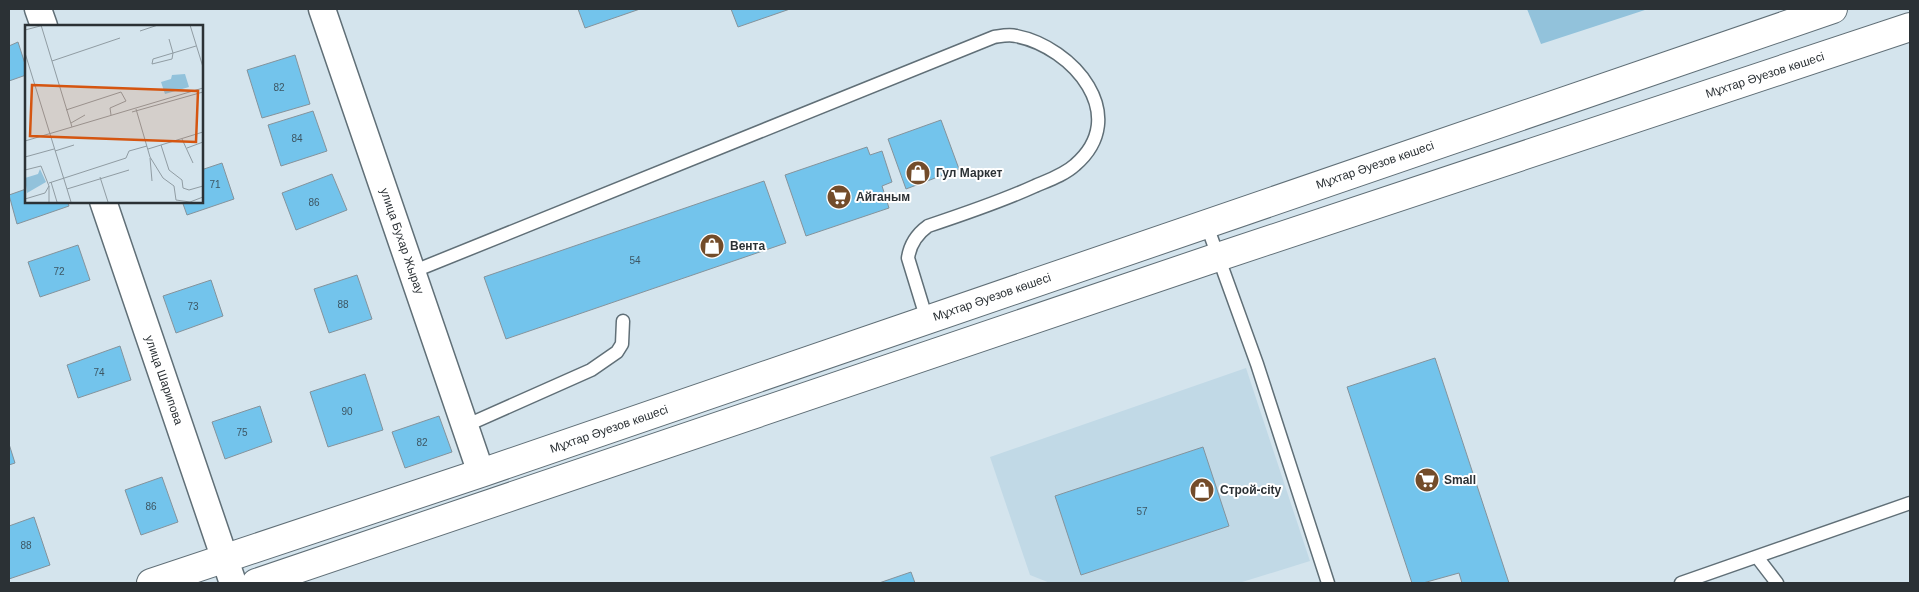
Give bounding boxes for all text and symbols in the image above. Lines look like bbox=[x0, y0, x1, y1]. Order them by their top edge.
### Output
inset map bbox=[25, 25, 202, 202]
street label: Мұхтар Әуезов көшесі bbox=[1704, 49, 1826, 101]
house number: 82 bbox=[273, 82, 285, 93]
house number: 84 bbox=[291, 133, 303, 144]
street label: Мұхтар Әуезов көшесі bbox=[1314, 138, 1436, 192]
shop icon: Гул Маркет bbox=[905, 160, 931, 186]
place label: Гул Маркет bbox=[936, 166, 1002, 180]
house number: 71 bbox=[209, 179, 221, 190]
supermarket icon: Айганым bbox=[826, 184, 852, 210]
street label: улица Бухар Жырау bbox=[377, 186, 427, 296]
place label: Айганым bbox=[856, 190, 910, 204]
house number: 86 bbox=[308, 197, 320, 208]
shop icon: Вента bbox=[699, 233, 725, 259]
place label: Вента bbox=[730, 239, 765, 253]
house number: 54 bbox=[629, 255, 641, 266]
house number: 72 bbox=[53, 266, 65, 277]
street label: Мұхтар Әуезов көшесі bbox=[931, 270, 1053, 324]
house number: 88 bbox=[337, 299, 349, 310]
house number: 73 bbox=[187, 301, 199, 312]
street label: улица Шарипова bbox=[142, 334, 186, 427]
house number: 74 bbox=[93, 367, 105, 378]
street label: Мұхтар Әуезов көшесі bbox=[548, 402, 670, 456]
house number: 90 bbox=[341, 406, 353, 417]
house number: 75 bbox=[236, 427, 248, 438]
house number: 82 bbox=[416, 437, 428, 448]
supermarket icon: Small bbox=[1414, 467, 1440, 493]
place label: Small bbox=[1444, 473, 1476, 487]
shop icon: Строй-city bbox=[1189, 477, 1215, 503]
place label: Строй-city bbox=[1220, 483, 1282, 497]
house number: 86 bbox=[145, 501, 157, 512]
house number: 57 bbox=[1136, 506, 1148, 517]
house number: 88 bbox=[20, 540, 32, 551]

